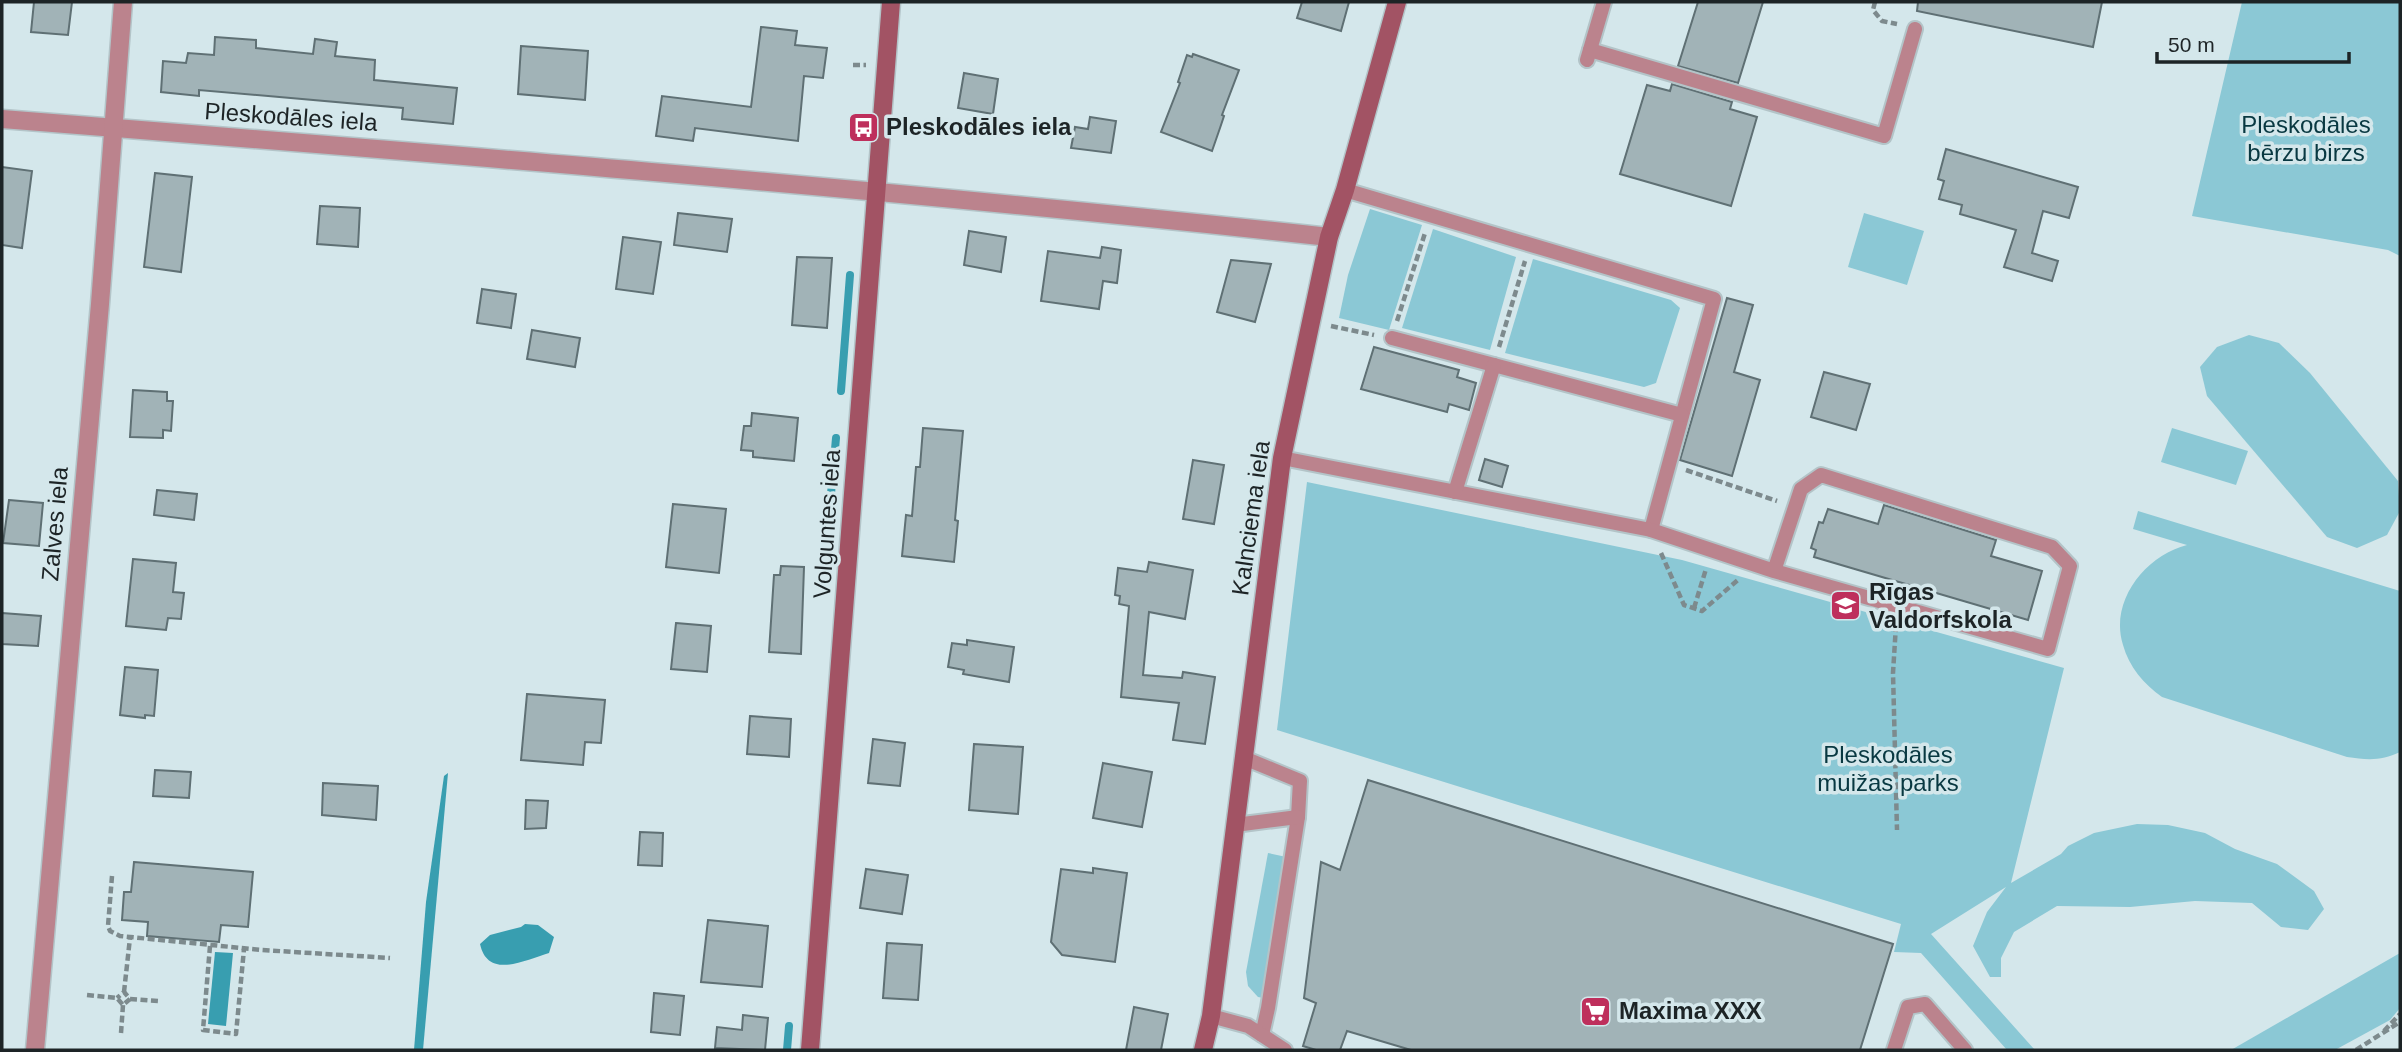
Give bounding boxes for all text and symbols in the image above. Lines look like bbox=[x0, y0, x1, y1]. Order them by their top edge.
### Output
scale bar bbox=[2157, 21, 2350, 65]
text: 50 m bbox=[2168, 33, 2215, 56]
street label: Pleskodāles iela bbox=[204, 97, 379, 136]
bus stop icon: Pleskodāles iela bbox=[846, 110, 880, 144]
park label: Pleskodāles bērzu birzs bbox=[2241, 111, 2371, 166]
place label: Pleskodāles iela bbox=[886, 113, 1072, 140]
street label: Kalnciema iela bbox=[1226, 438, 1275, 597]
street label: Volguntes iela bbox=[808, 448, 845, 599]
street label: Zalves iela bbox=[36, 465, 73, 582]
place label: Rīgas Valdorfskola bbox=[1869, 578, 2012, 633]
school or university icon: Rīgas Valdorfskola bbox=[1829, 589, 1863, 623]
park label: Pleskodāles muižas parks bbox=[1817, 741, 1959, 796]
supermarket icon: Maxima XXX bbox=[1579, 994, 1613, 1028]
place label: Maxima XXX bbox=[1619, 997, 1762, 1024]

